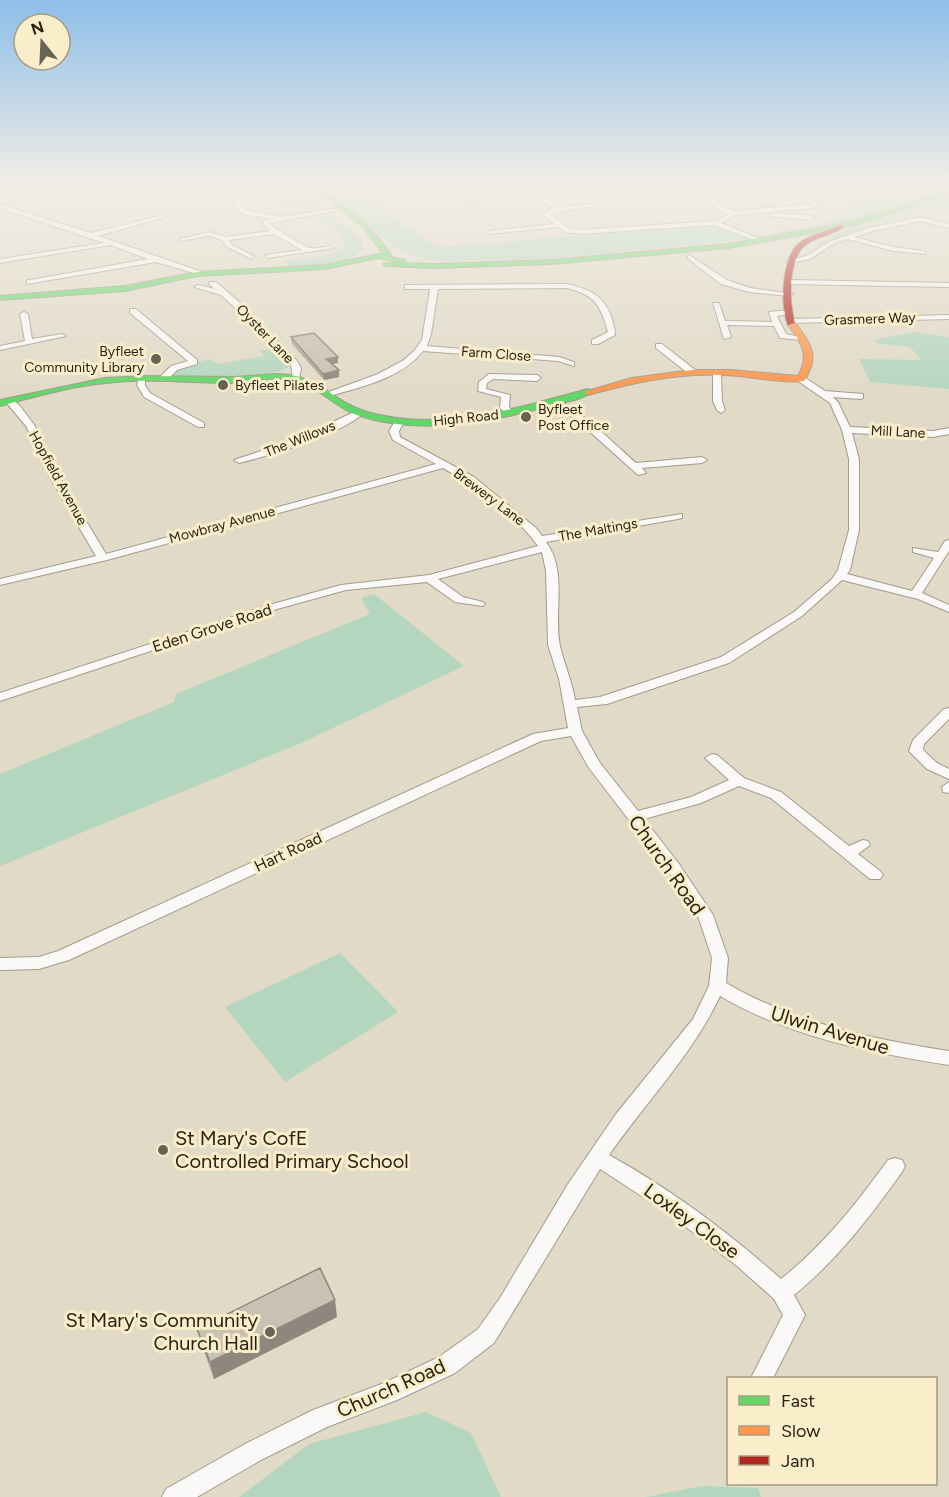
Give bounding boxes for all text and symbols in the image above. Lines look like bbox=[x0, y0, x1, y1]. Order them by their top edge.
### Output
north arrow bbox=[12, 12, 72, 72]
text: N bbox=[29, 17, 46, 39]
street label: Oyster Lane bbox=[233, 301, 298, 367]
street label: Grasmere Way bbox=[824, 309, 917, 329]
place label: Byfleet Community Library bbox=[24, 343, 145, 376]
street label: Farm Close bbox=[460, 343, 532, 365]
marker: Byfleet Community Library bbox=[149, 352, 163, 366]
place label: Byfleet Pilates bbox=[235, 377, 324, 394]
marker: Byfleet Pilates bbox=[216, 378, 230, 392]
place label: Byfleet Post Office bbox=[538, 401, 609, 434]
street label: High Road bbox=[433, 406, 499, 430]
marker: Byfleet Post Office bbox=[519, 410, 533, 424]
street label: The Willows bbox=[262, 417, 338, 461]
street label: Mill Lane bbox=[870, 422, 926, 442]
street label: Hopfield Avenue bbox=[25, 428, 91, 528]
street label: Brewery Lane bbox=[450, 465, 528, 529]
street label: Mowbray Avenue bbox=[167, 503, 277, 547]
street label: The Maltings bbox=[557, 515, 639, 545]
street label: Eden Grove Road bbox=[150, 600, 274, 656]
street label: Church Road bbox=[624, 810, 710, 920]
street label: Hart Road bbox=[251, 828, 325, 876]
street label: Ulwin Avenue bbox=[768, 1001, 892, 1059]
place label: St Mary's CofE Controlled Primary School bbox=[175, 1126, 409, 1173]
marker: St Mary's CofE Controlled Primary School bbox=[156, 1143, 170, 1157]
street label: Loxley Close bbox=[639, 1178, 745, 1264]
place label: St Mary's Community Church Hall bbox=[65, 1308, 258, 1355]
marker: St Mary's Community Church Hall bbox=[263, 1325, 277, 1339]
street label: Church Road bbox=[333, 1353, 449, 1423]
legend bbox=[727, 1377, 937, 1485]
text: Fast bbox=[781, 1390, 815, 1412]
text: Slow bbox=[781, 1420, 820, 1442]
text: Jam bbox=[781, 1450, 815, 1472]

